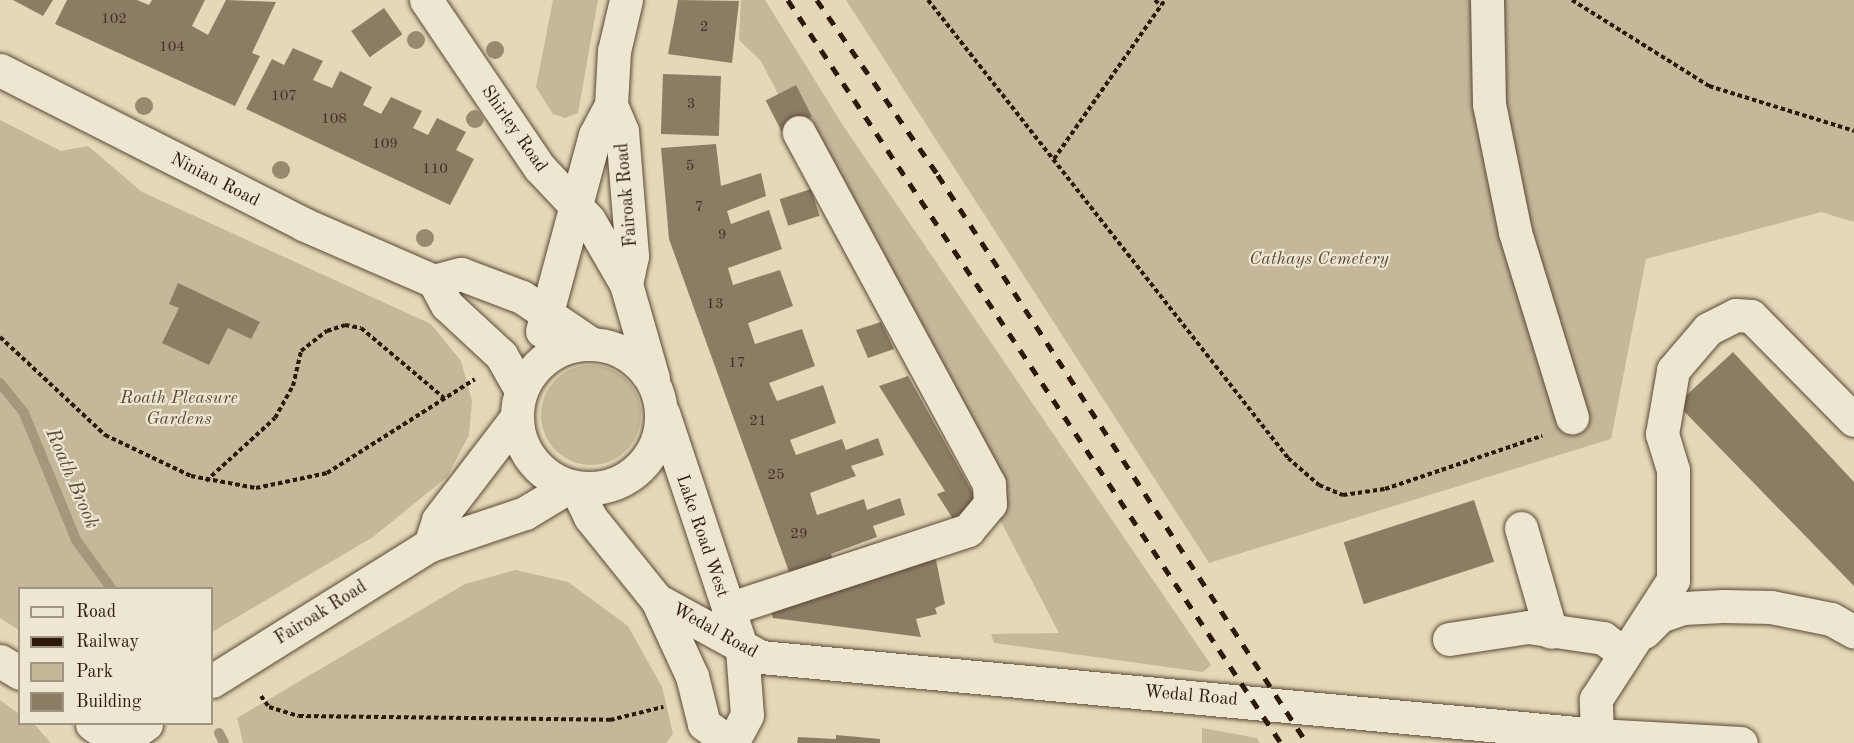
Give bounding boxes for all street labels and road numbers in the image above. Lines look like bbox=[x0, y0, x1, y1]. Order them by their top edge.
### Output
street label: Shirley Road bbox=[476, 81, 552, 177]
street label: Fairoak Road bbox=[612, 142, 642, 248]
street label: Ninian Road bbox=[167, 148, 263, 212]
street label: Lake Road West bbox=[671, 472, 733, 600]
street label: Fairoak Road bbox=[271, 576, 371, 650]
street label: Wedal Road bbox=[669, 599, 761, 663]
street label: Wedal Road bbox=[1143, 681, 1239, 711]

